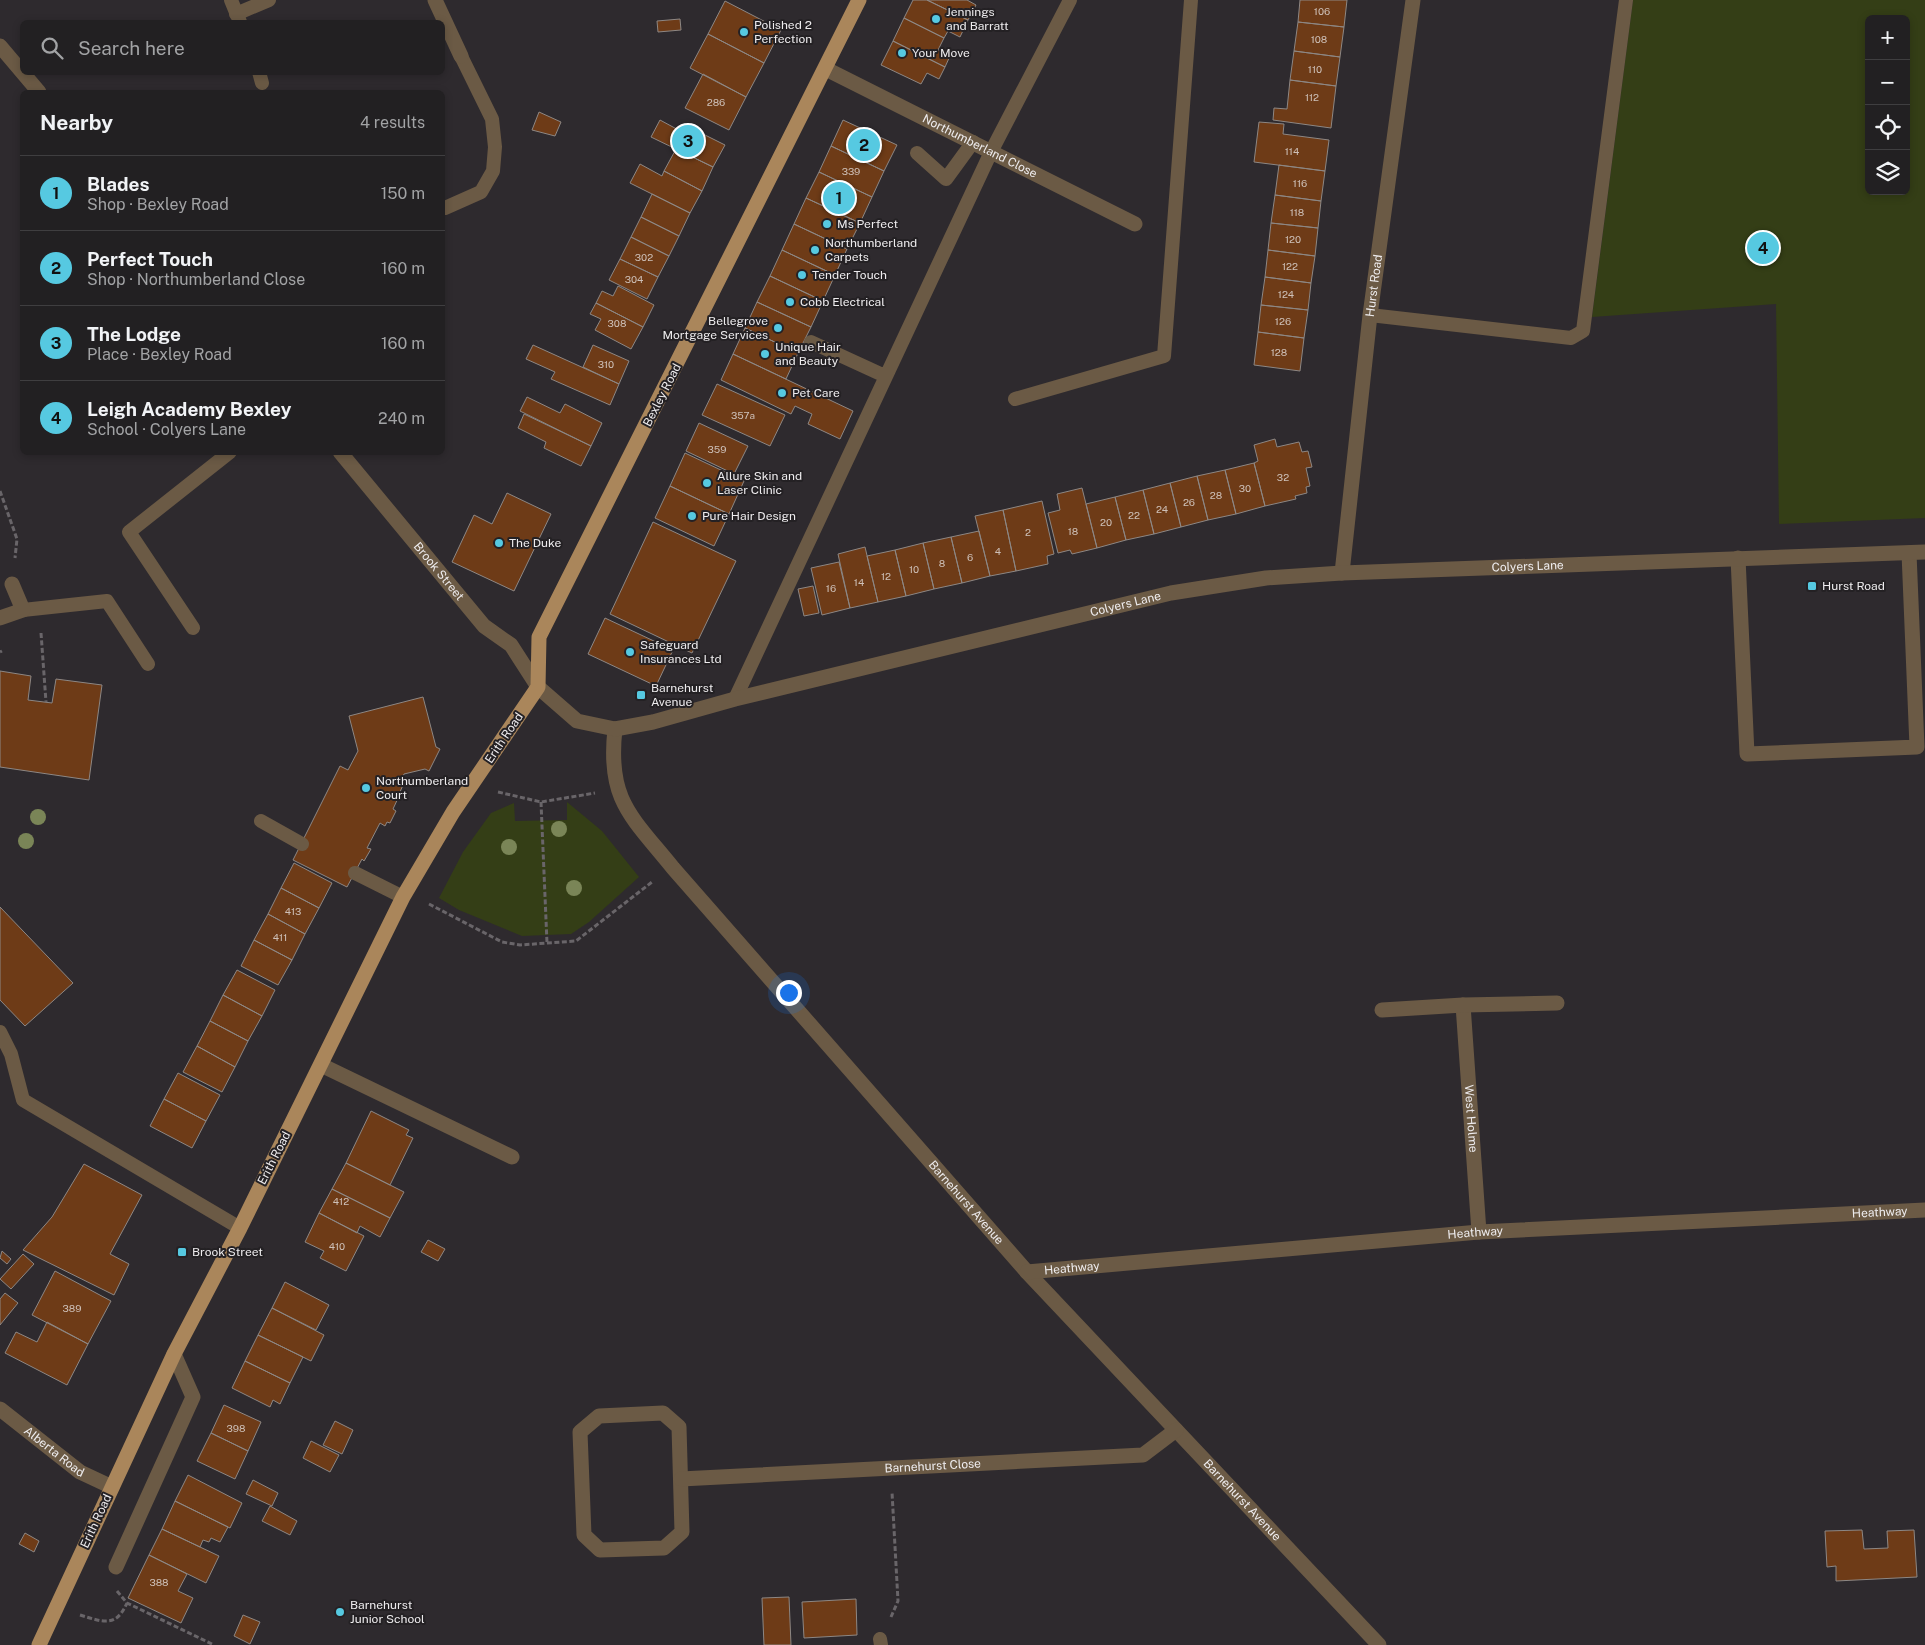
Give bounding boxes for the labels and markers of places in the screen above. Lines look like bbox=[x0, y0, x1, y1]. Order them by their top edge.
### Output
place label: Jennings and Barratt bbox=[946, 5, 1009, 33]
marker: Jennings and Barratt bbox=[930, 13, 942, 25]
place label: Polished 2 Perfection bbox=[754, 18, 812, 46]
marker: Polished 2 Perfection bbox=[738, 26, 750, 38]
place label: Your Move bbox=[912, 46, 970, 60]
marker: Your Move bbox=[896, 47, 908, 59]
pin: 3 bbox=[672, 122, 704, 160]
pin: 2 bbox=[848, 126, 880, 164]
pin: 1 bbox=[823, 179, 855, 217]
place label: Ms Perfect bbox=[837, 217, 898, 231]
marker: Ms Perfect bbox=[821, 218, 833, 230]
pin: 4 bbox=[1747, 229, 1779, 267]
place label: Northumberland Carpets bbox=[825, 236, 917, 264]
marker: Northumberland Carpets bbox=[809, 244, 821, 256]
place label: Tender Touch bbox=[812, 268, 887, 282]
marker: Tender Touch bbox=[796, 269, 808, 281]
place label: Cobb Electrical bbox=[800, 295, 885, 309]
marker: Cobb Electrical bbox=[784, 296, 796, 308]
place label: Bellegrove Mortgage Services bbox=[662, 314, 768, 342]
marker: Bellegrove Mortgage Services bbox=[772, 322, 784, 334]
place label: Unique Hair and Beauty bbox=[775, 340, 841, 368]
marker: Unique Hair and Beauty bbox=[759, 348, 771, 360]
place label: Pet Care bbox=[792, 386, 840, 400]
marker: Pet Care bbox=[776, 387, 788, 399]
place label: Allure Skin and Laser Clinic bbox=[717, 469, 802, 497]
marker: Allure Skin and Laser Clinic bbox=[701, 477, 713, 489]
place label: Pure Hair Design bbox=[702, 509, 796, 523]
marker: Pure Hair Design bbox=[686, 510, 698, 522]
place label: The Duke bbox=[509, 536, 561, 550]
marker: The Duke bbox=[493, 537, 505, 549]
place label: Hurst Road bbox=[1822, 579, 1885, 593]
marker: Hurst Road bbox=[1806, 580, 1818, 592]
place label: Safeguard Insurances Ltd bbox=[640, 638, 722, 666]
marker: Safeguard Insurances Ltd bbox=[624, 646, 636, 658]
place label: Barnehurst Avenue bbox=[651, 681, 714, 709]
marker: Barnehurst Avenue bbox=[635, 689, 647, 701]
place label: Northumberland Court bbox=[376, 774, 468, 802]
marker: Northumberland Court bbox=[360, 782, 372, 794]
place label: Brook Street bbox=[192, 1245, 263, 1259]
marker: Brook Street bbox=[176, 1246, 188, 1258]
place label: Barnehurst Junior School bbox=[350, 1598, 425, 1626]
marker: Barnehurst Junior School bbox=[334, 1606, 346, 1618]

